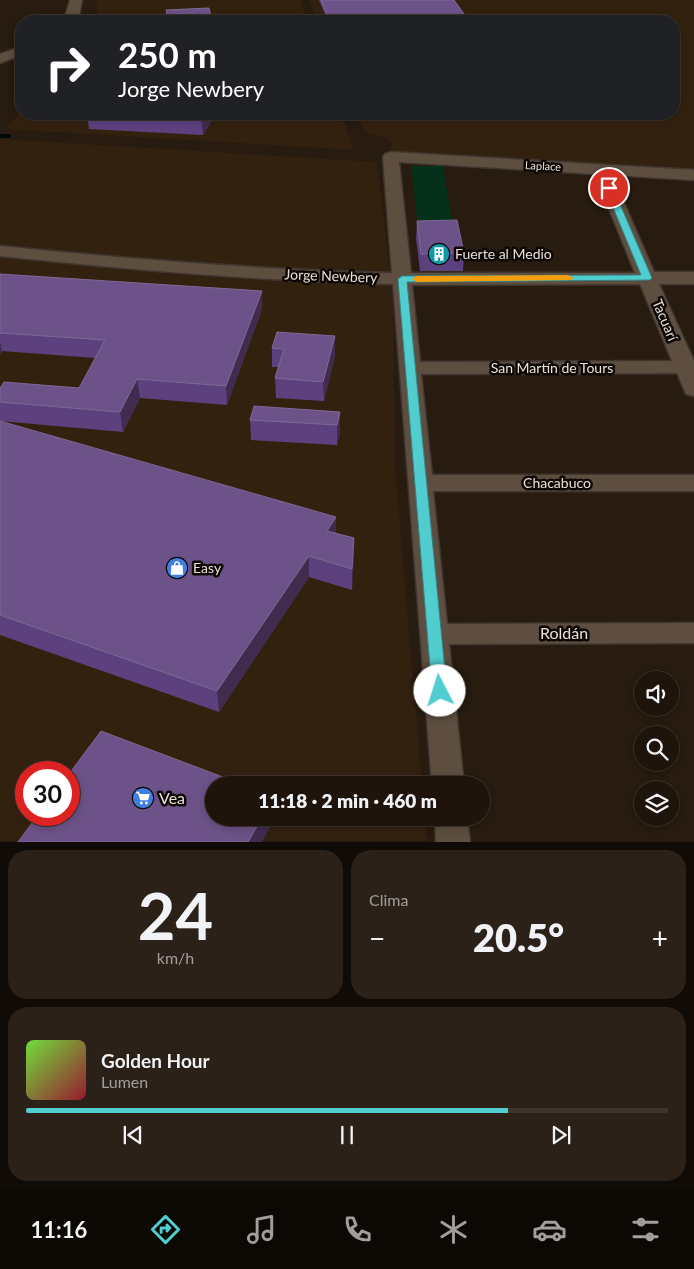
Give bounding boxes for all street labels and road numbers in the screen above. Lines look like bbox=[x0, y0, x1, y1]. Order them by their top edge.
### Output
street label: Laplace bbox=[525, 158, 562, 173]
street label: Jorge Newbery bbox=[284, 265, 379, 286]
street label: Tacuarí bbox=[649, 296, 682, 344]
street label: San Martín de Tours bbox=[491, 359, 613, 376]
street label: Chacabuco bbox=[523, 474, 591, 491]
street label: Roldán bbox=[540, 623, 588, 642]

